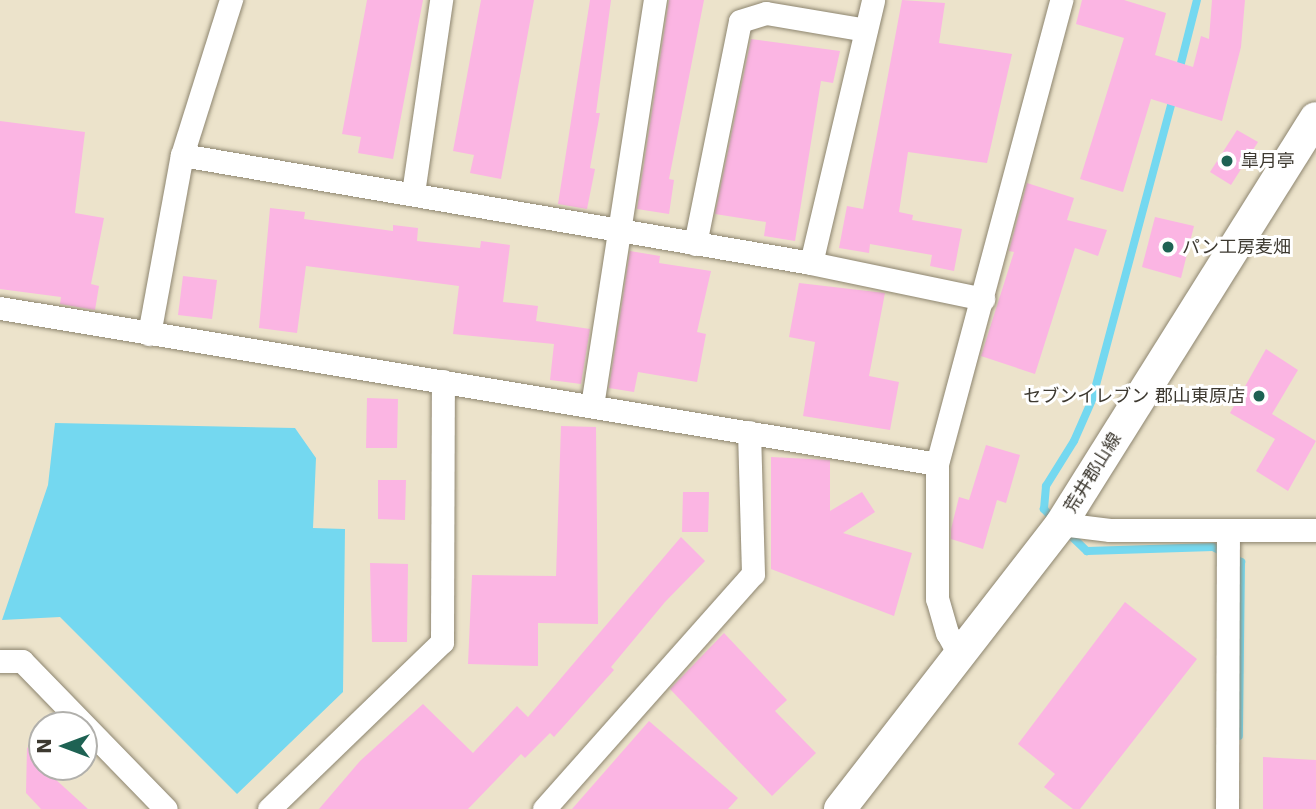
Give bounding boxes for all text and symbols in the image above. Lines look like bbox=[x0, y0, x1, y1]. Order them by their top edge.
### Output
place label: 皐月亭 bbox=[1241, 150, 1295, 172]
marker: 皐月亭 bbox=[1219, 153, 1235, 169]
place label: パン工房麦畑 bbox=[1182, 236, 1290, 258]
marker: パン工房麦畑 bbox=[1160, 239, 1176, 255]
place label: セブンイレブン 郡山東原店 bbox=[1023, 385, 1245, 407]
marker: セブンイレブン 郡山東原店 bbox=[1251, 388, 1267, 404]
street label: 荒井郡山線 bbox=[1060, 429, 1126, 517]
north arrow bbox=[28, 711, 98, 781]
text: N bbox=[33, 738, 55, 754]

